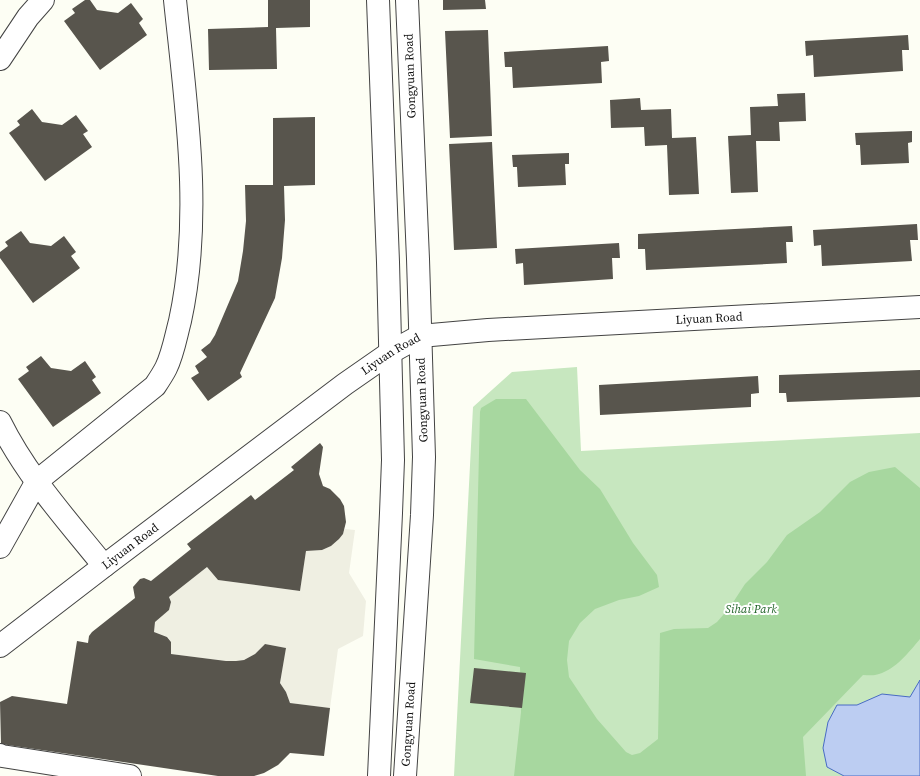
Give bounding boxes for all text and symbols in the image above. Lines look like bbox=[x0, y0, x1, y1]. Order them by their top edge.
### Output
street label: Gongyuan Road bbox=[401, 33, 419, 119]
street label: Liyuan Road bbox=[675, 308, 743, 328]
street label: Liyuan Road bbox=[358, 329, 423, 378]
street label: Gongyuan Road bbox=[413, 357, 431, 443]
street label: Liyuan Road bbox=[99, 520, 162, 573]
park label: Sihai Park bbox=[725, 601, 777, 617]
street label: Gongyuan Road bbox=[398, 681, 419, 767]

